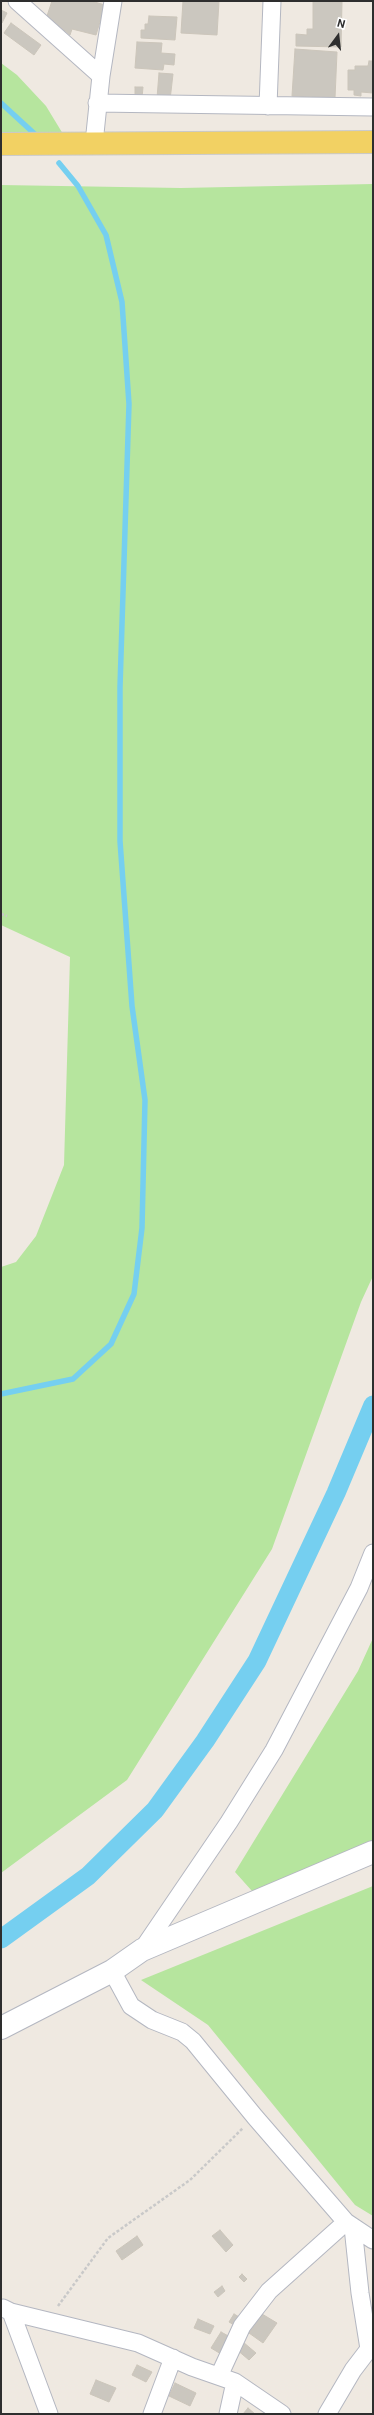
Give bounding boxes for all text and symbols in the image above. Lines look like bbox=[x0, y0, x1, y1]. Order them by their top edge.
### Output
north arrow bbox=[318, 16, 358, 56]
text: N bbox=[336, 17, 347, 31]

